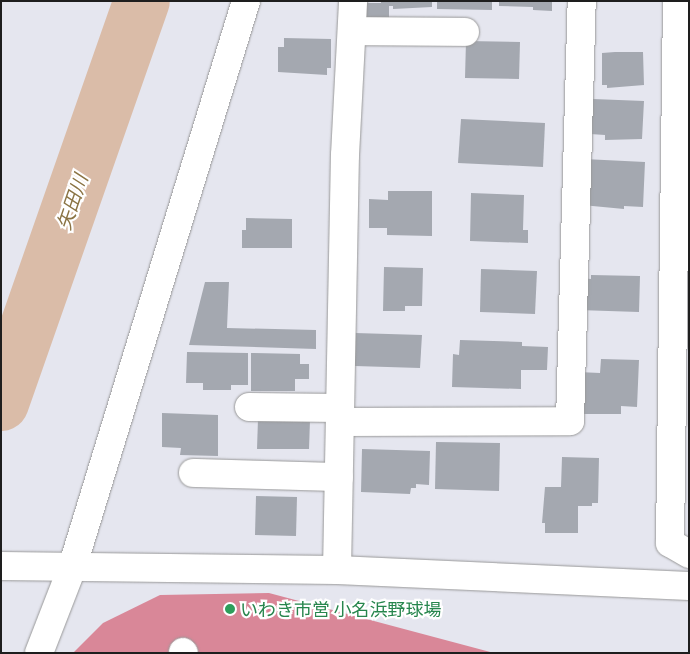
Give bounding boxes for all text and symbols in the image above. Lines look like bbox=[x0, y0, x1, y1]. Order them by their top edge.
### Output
water label: 矢田川 bbox=[52, 171, 92, 233]
place label: いわき市営 小名浜野球場 bbox=[240, 598, 442, 620]
marker: いわき市営 小名浜野球場 bbox=[224, 603, 236, 615]

